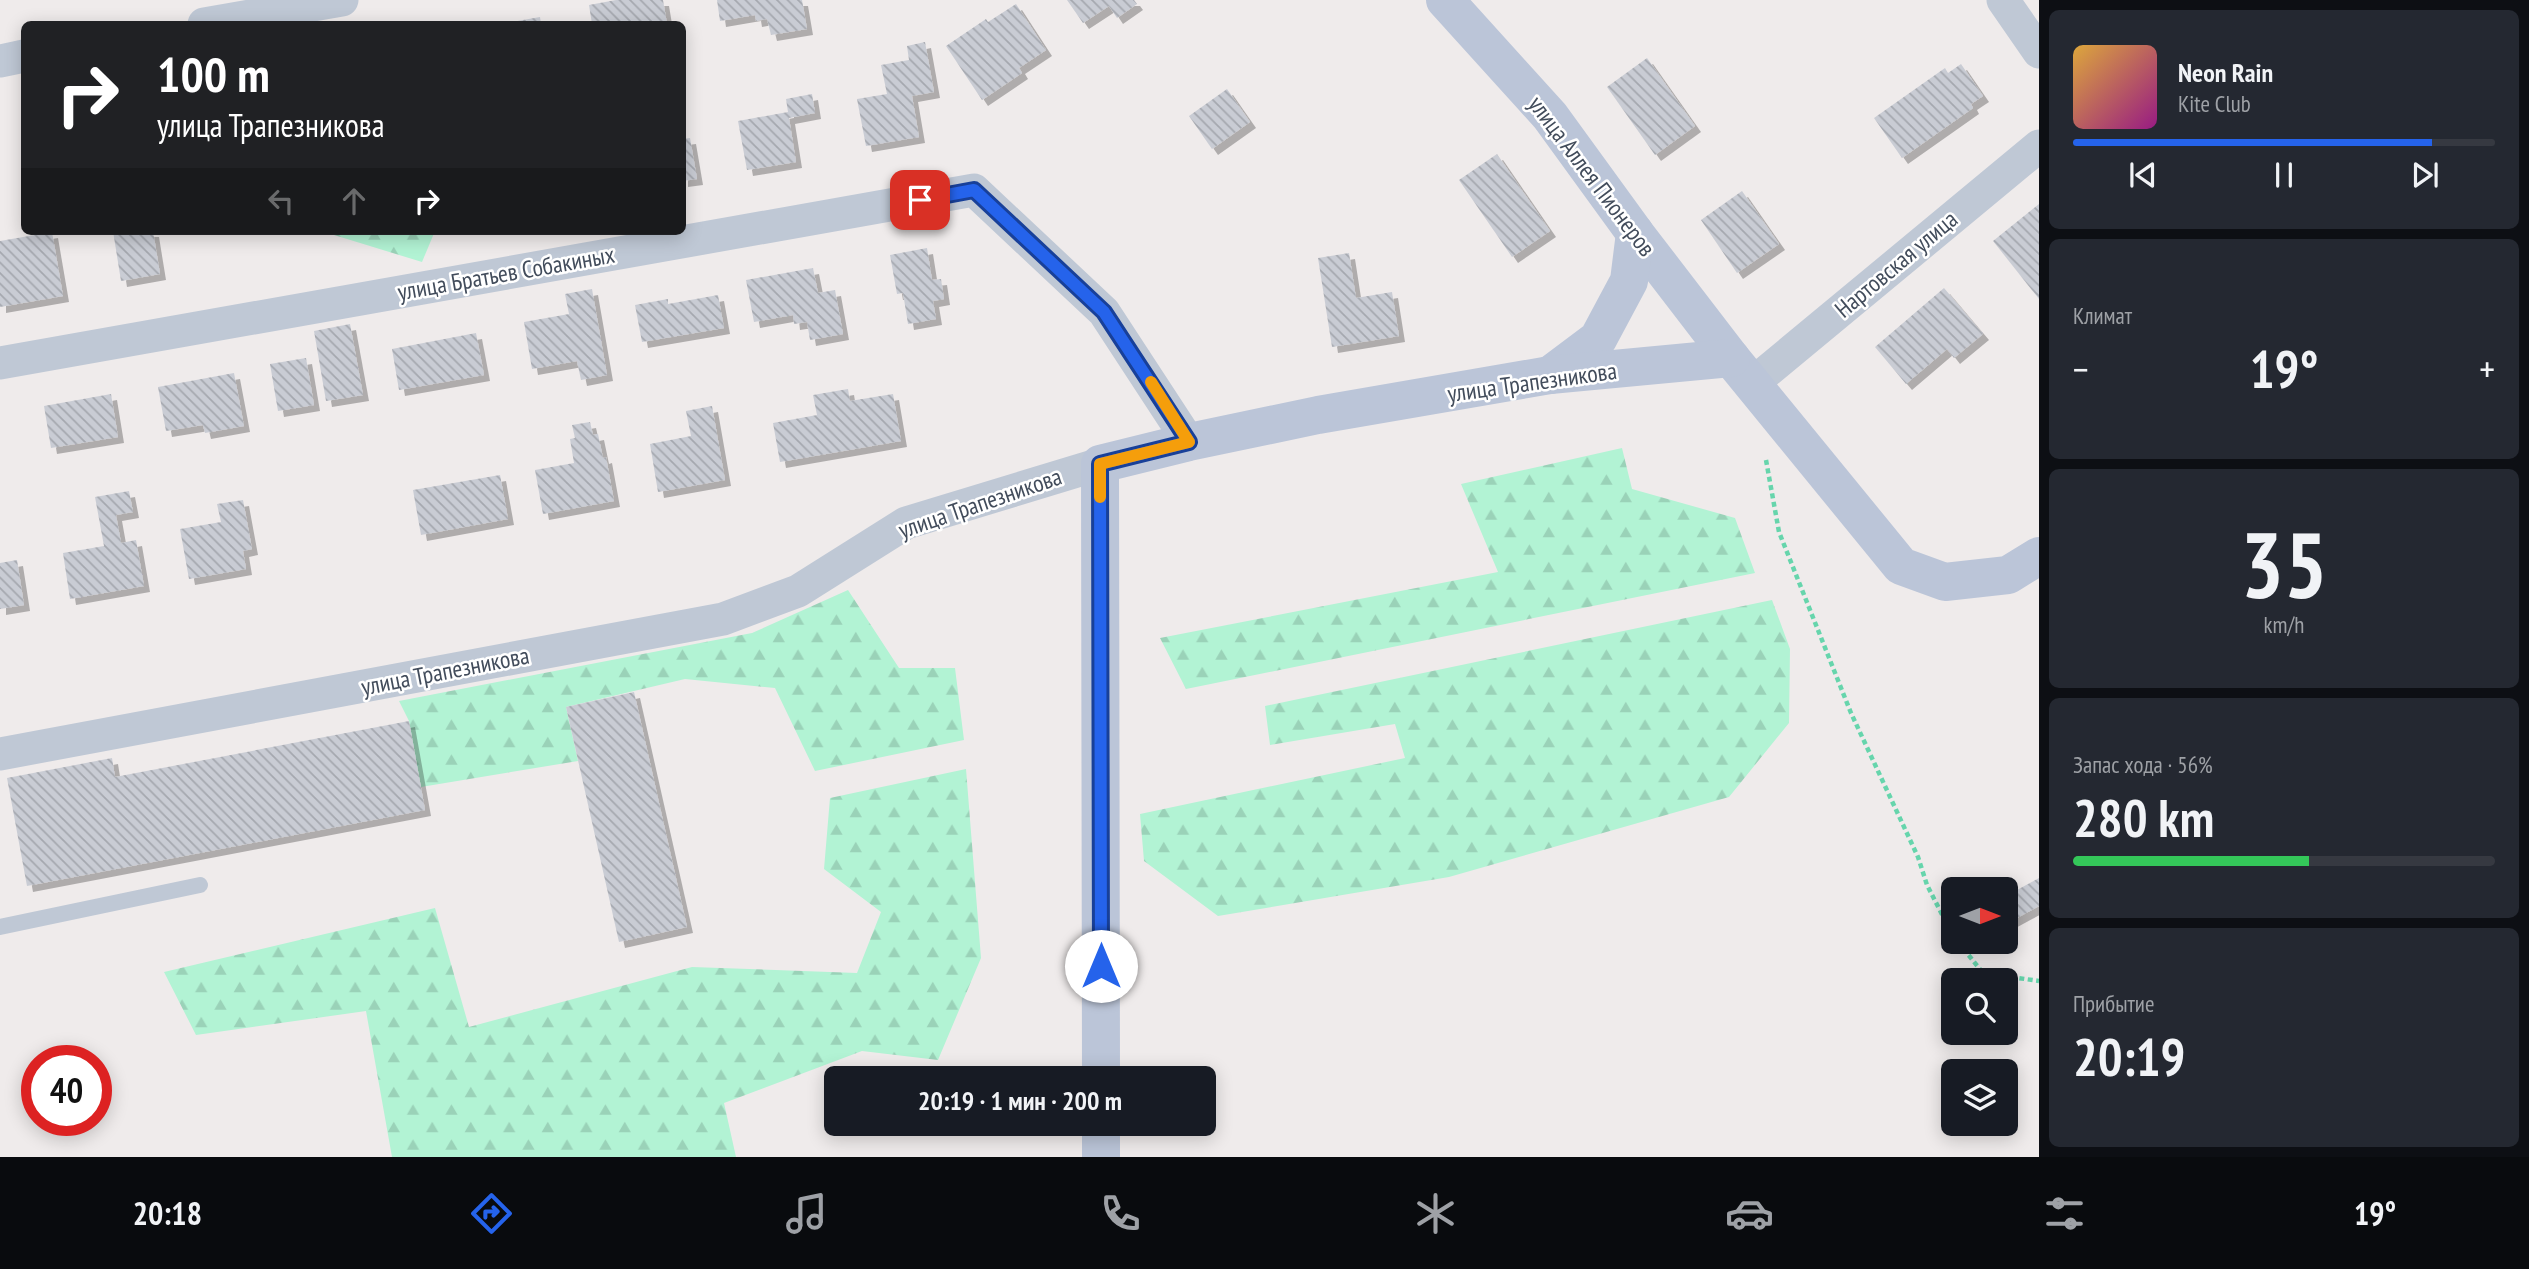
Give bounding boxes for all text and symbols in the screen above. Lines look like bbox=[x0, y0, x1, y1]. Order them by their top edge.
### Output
text: 100 m bbox=[157, 42, 270, 106]
icon: right bbox=[42, 49, 133, 140]
text: Neon Rain bbox=[2178, 56, 2273, 89]
text: Kite Club bbox=[2178, 89, 2251, 118]
street label: улица Аллея Пионеров bbox=[1522, 90, 1662, 262]
text: улица Трапезникова bbox=[157, 104, 385, 146]
icon: previous bbox=[2124, 156, 2162, 194]
icon: pause bbox=[2265, 156, 2303, 194]
icon: next bbox=[2406, 156, 2444, 194]
pin bbox=[890, 170, 950, 230]
icon: arrive bbox=[901, 181, 939, 219]
icon: left bbox=[262, 182, 300, 220]
icon: ahead bbox=[335, 182, 373, 220]
icon: right bbox=[408, 182, 446, 220]
street label: Нартовская улица bbox=[1828, 204, 1964, 324]
street label: улица Братьев Собакиных bbox=[395, 239, 617, 307]
text: Климат bbox=[2073, 301, 2132, 330]
text: 19° bbox=[2250, 335, 2318, 402]
text: − bbox=[2073, 344, 2089, 393]
text: + bbox=[2479, 344, 2495, 393]
street label: улица Трапезникова bbox=[1445, 355, 1619, 409]
street label: улица Трапезникова bbox=[894, 461, 1066, 545]
text: 35 bbox=[2241, 505, 2328, 623]
text: km/h bbox=[2264, 610, 2304, 639]
street label: улица Трапезникова bbox=[358, 640, 532, 702]
text: Запас хода · 56% bbox=[2073, 750, 2213, 779]
text: 280 km bbox=[2073, 784, 2214, 851]
north arrow bbox=[1941, 877, 2018, 954]
map controls bbox=[1941, 877, 2018, 1136]
position arrow bbox=[1064, 929, 1138, 1003]
button: search bbox=[1941, 968, 2018, 1045]
text: Прибытие bbox=[2073, 989, 2154, 1018]
text: 20:19 bbox=[2073, 1023, 2185, 1090]
speed limit sign: 40 bbox=[21, 1045, 112, 1136]
button: layers bbox=[1941, 1059, 2018, 1136]
text: 20:19 · 1 мин · 200 m bbox=[918, 1084, 1122, 1117]
icon: directions bbox=[467, 1189, 516, 1238]
icon: music bbox=[782, 1189, 831, 1238]
icon: phone bbox=[1096, 1189, 1145, 1238]
icon: climate bbox=[1411, 1189, 1460, 1238]
icon: car bbox=[1725, 1189, 1774, 1238]
icon: filters bbox=[2040, 1189, 2089, 1238]
text: 20:18 bbox=[133, 1192, 202, 1234]
text: 19° bbox=[2354, 1192, 2396, 1234]

